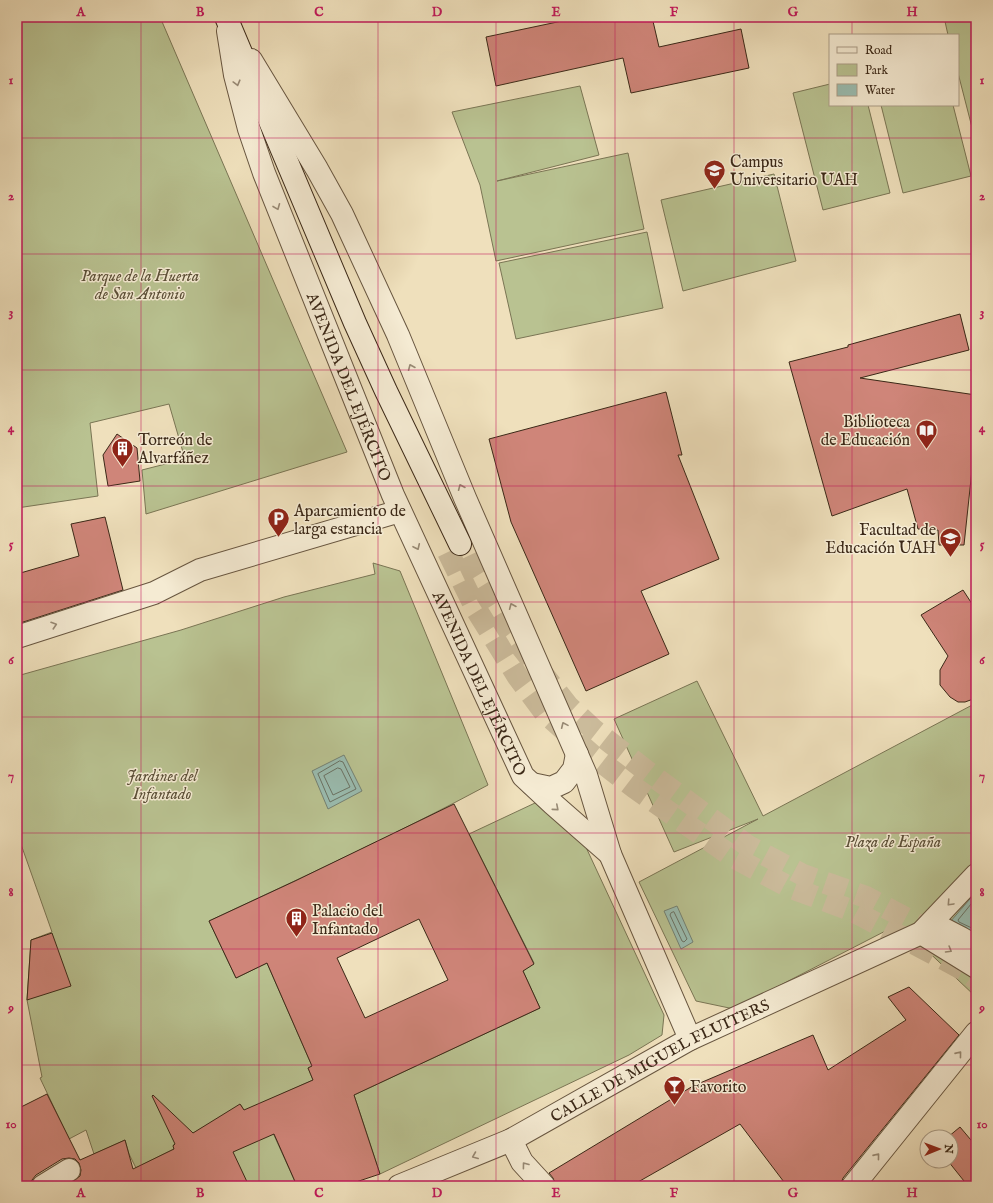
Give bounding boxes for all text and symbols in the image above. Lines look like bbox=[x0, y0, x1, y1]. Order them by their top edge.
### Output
text: A bbox=[76, 4, 87, 21]
text: B bbox=[196, 4, 205, 21]
text: C bbox=[314, 4, 324, 21]
text: D bbox=[432, 4, 443, 21]
text: E bbox=[551, 4, 561, 21]
text: F bbox=[670, 4, 679, 21]
text: G bbox=[788, 4, 799, 21]
text: H bbox=[906, 4, 918, 21]
legend bbox=[829, 34, 959, 106]
text: Road bbox=[865, 43, 893, 58]
text: Park bbox=[865, 63, 888, 78]
text: 1 bbox=[9, 72, 14, 89]
text: 1 bbox=[980, 72, 985, 89]
one-way arrow bbox=[232, 80, 241, 87]
text: Water bbox=[865, 83, 896, 98]
place label: Campus Universitario UAH bbox=[730, 153, 858, 191]
school or university icon: Campus Universitario UAH bbox=[701, 157, 727, 190]
text: 2 bbox=[8, 188, 14, 205]
text: 2 bbox=[979, 188, 985, 205]
one-way arrow bbox=[273, 203, 281, 210]
park label: Parque de la Huerta de San Antonio bbox=[81, 267, 199, 305]
street label: AVENIDA DEL EJÉRCITO bbox=[301, 289, 394, 485]
text: 3 bbox=[9, 304, 14, 321]
text: 3 bbox=[980, 304, 985, 321]
one-way arrow bbox=[408, 363, 416, 371]
place label: Biblioteca de Educación bbox=[821, 413, 910, 451]
library icon: Biblioteca de Educación bbox=[913, 417, 939, 450]
text: 4 bbox=[8, 420, 15, 437]
text: 4 bbox=[979, 420, 986, 437]
place label: Torreón de Alvarfáñez bbox=[137, 431, 212, 469]
building icon: Torreón de Alvarfáñez bbox=[109, 435, 135, 468]
one-way arrow bbox=[457, 483, 465, 490]
place label: Aparcamiento de larga estancia bbox=[293, 502, 406, 540]
parking icon: Aparcamiento de larga estancia bbox=[265, 506, 291, 539]
place label: Facultad de Educación UAH bbox=[825, 521, 936, 559]
school or university icon: Facultad de Educación UAH bbox=[938, 525, 964, 558]
text: 5 bbox=[9, 536, 14, 553]
text: 5 bbox=[980, 536, 985, 553]
one-way arrow bbox=[412, 543, 420, 551]
street label: AVENIDA DEL EJÉRCITO bbox=[426, 587, 530, 780]
one-way arrow bbox=[509, 603, 517, 610]
one-way arrow bbox=[50, 621, 57, 630]
text: 6 bbox=[8, 652, 14, 669]
text: 6 bbox=[979, 652, 985, 669]
one-way arrow bbox=[561, 722, 569, 730]
park label: Jardines del Infantado bbox=[127, 767, 198, 805]
text: 7 bbox=[8, 768, 14, 785]
text: 7 bbox=[979, 768, 985, 785]
one-way arrow bbox=[552, 803, 559, 810]
park label: Plaza de España bbox=[845, 833, 941, 853]
text: 8 bbox=[8, 884, 14, 901]
text: 8 bbox=[979, 884, 985, 901]
one-way arrow bbox=[947, 898, 954, 906]
place label: Palacio del Infantado bbox=[312, 902, 383, 940]
building icon: Palacio del Infantado bbox=[284, 906, 310, 939]
one-way arrow bbox=[945, 945, 952, 952]
street label: CALLE DE MIGUEL FLUITERS bbox=[547, 996, 773, 1128]
text: 9 bbox=[7, 1000, 14, 1017]
text: 9 bbox=[978, 1000, 985, 1017]
one-way arrow bbox=[954, 1052, 961, 1059]
bar icon: Favorito bbox=[661, 1073, 687, 1106]
place label: Favorito bbox=[690, 1078, 747, 1098]
text: 10 bbox=[5, 1116, 17, 1133]
text: 10 bbox=[976, 1116, 988, 1133]
north arrow bbox=[919, 1129, 959, 1169]
text: N bbox=[941, 1143, 955, 1154]
one-way arrow bbox=[472, 1151, 479, 1159]
one-way arrow bbox=[873, 1153, 880, 1160]
one-way arrow bbox=[523, 1162, 530, 1169]
text: A bbox=[76, 1185, 87, 1202]
text: B bbox=[196, 1185, 205, 1202]
text: C bbox=[314, 1185, 324, 1202]
text: D bbox=[432, 1185, 443, 1202]
text: E bbox=[551, 1185, 561, 1202]
text: F bbox=[670, 1185, 679, 1202]
text: G bbox=[788, 1185, 799, 1202]
text: H bbox=[906, 1185, 918, 1202]

